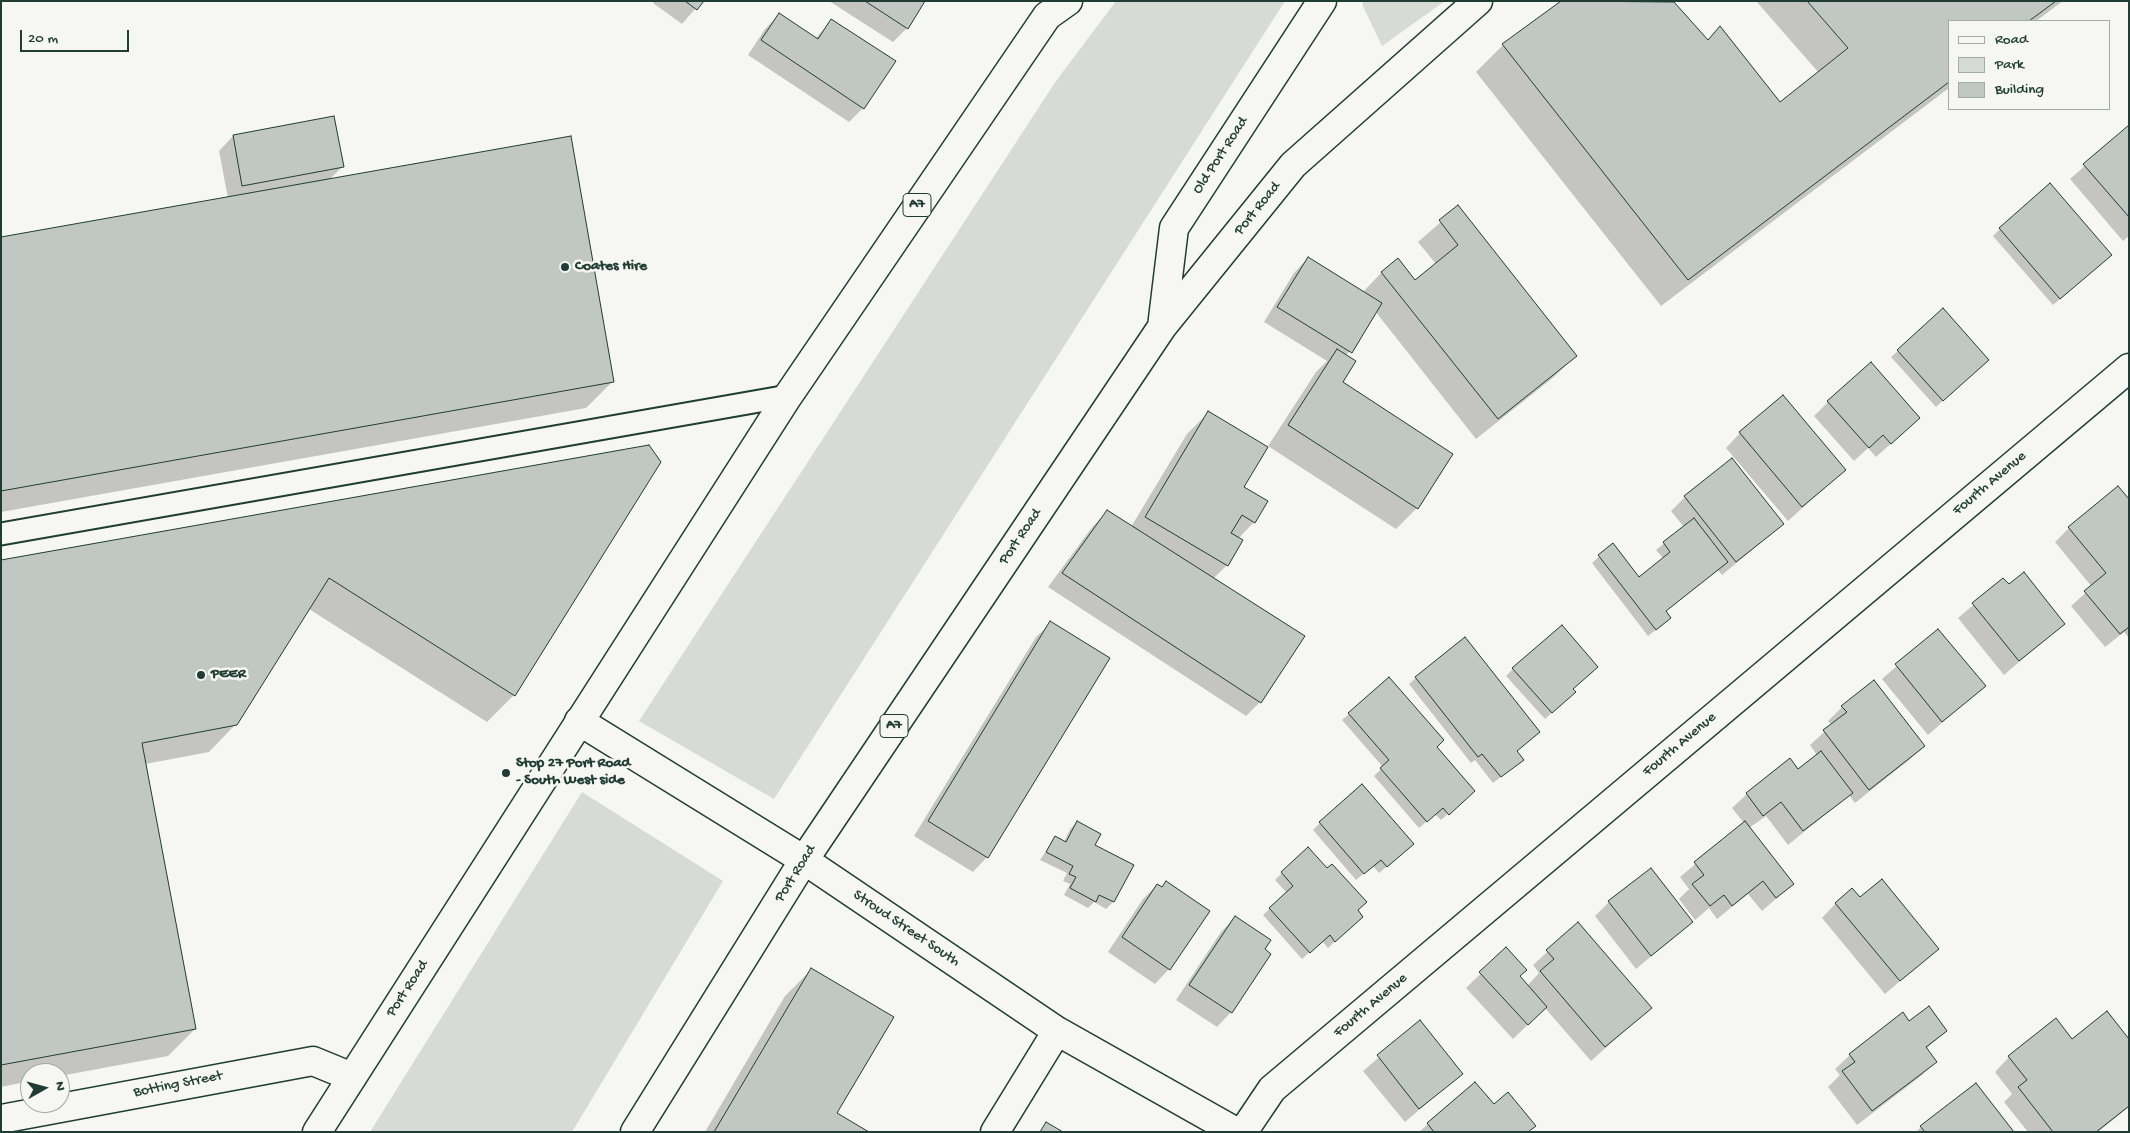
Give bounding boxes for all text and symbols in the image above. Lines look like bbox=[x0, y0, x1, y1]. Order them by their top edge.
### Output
scale bar bbox=[22, 20, 131, 52]
legend bbox=[1948, 20, 2110, 110]
text: 20 m bbox=[28, 30, 58, 48]
text: Road bbox=[1995, 31, 2028, 49]
text: Park bbox=[1995, 56, 2024, 74]
text: Building bbox=[1995, 81, 2044, 99]
street label: Old Port Road bbox=[1189, 114, 1253, 198]
street label: Port Road bbox=[1231, 179, 1285, 239]
road number: A7 bbox=[903, 194, 931, 216]
place label: Coates Hire bbox=[575, 258, 647, 276]
marker: Coates Hire bbox=[559, 261, 571, 273]
street label: Fourth Avenue bbox=[1949, 448, 2031, 520]
street label: Port Road bbox=[996, 506, 1046, 568]
place label: PEER bbox=[211, 666, 246, 684]
marker: PEER bbox=[195, 669, 207, 681]
street label: Fourth Avenue bbox=[1639, 709, 1721, 781]
road number: A7 bbox=[880, 714, 908, 738]
place label: Stop 27 Port Road - South West side bbox=[516, 755, 630, 790]
marker: Stop 27 Port Road - South West side bbox=[500, 767, 512, 779]
street label: Port Road bbox=[771, 842, 821, 906]
street label: Stroud Street South bbox=[849, 887, 963, 971]
street label: Port Road bbox=[383, 957, 433, 1021]
street label: Fourth Avenue bbox=[1330, 970, 1412, 1042]
north arrow bbox=[20, 1063, 70, 1113]
street label: Botting Street bbox=[132, 1068, 224, 1102]
text: N bbox=[50, 1081, 68, 1092]

